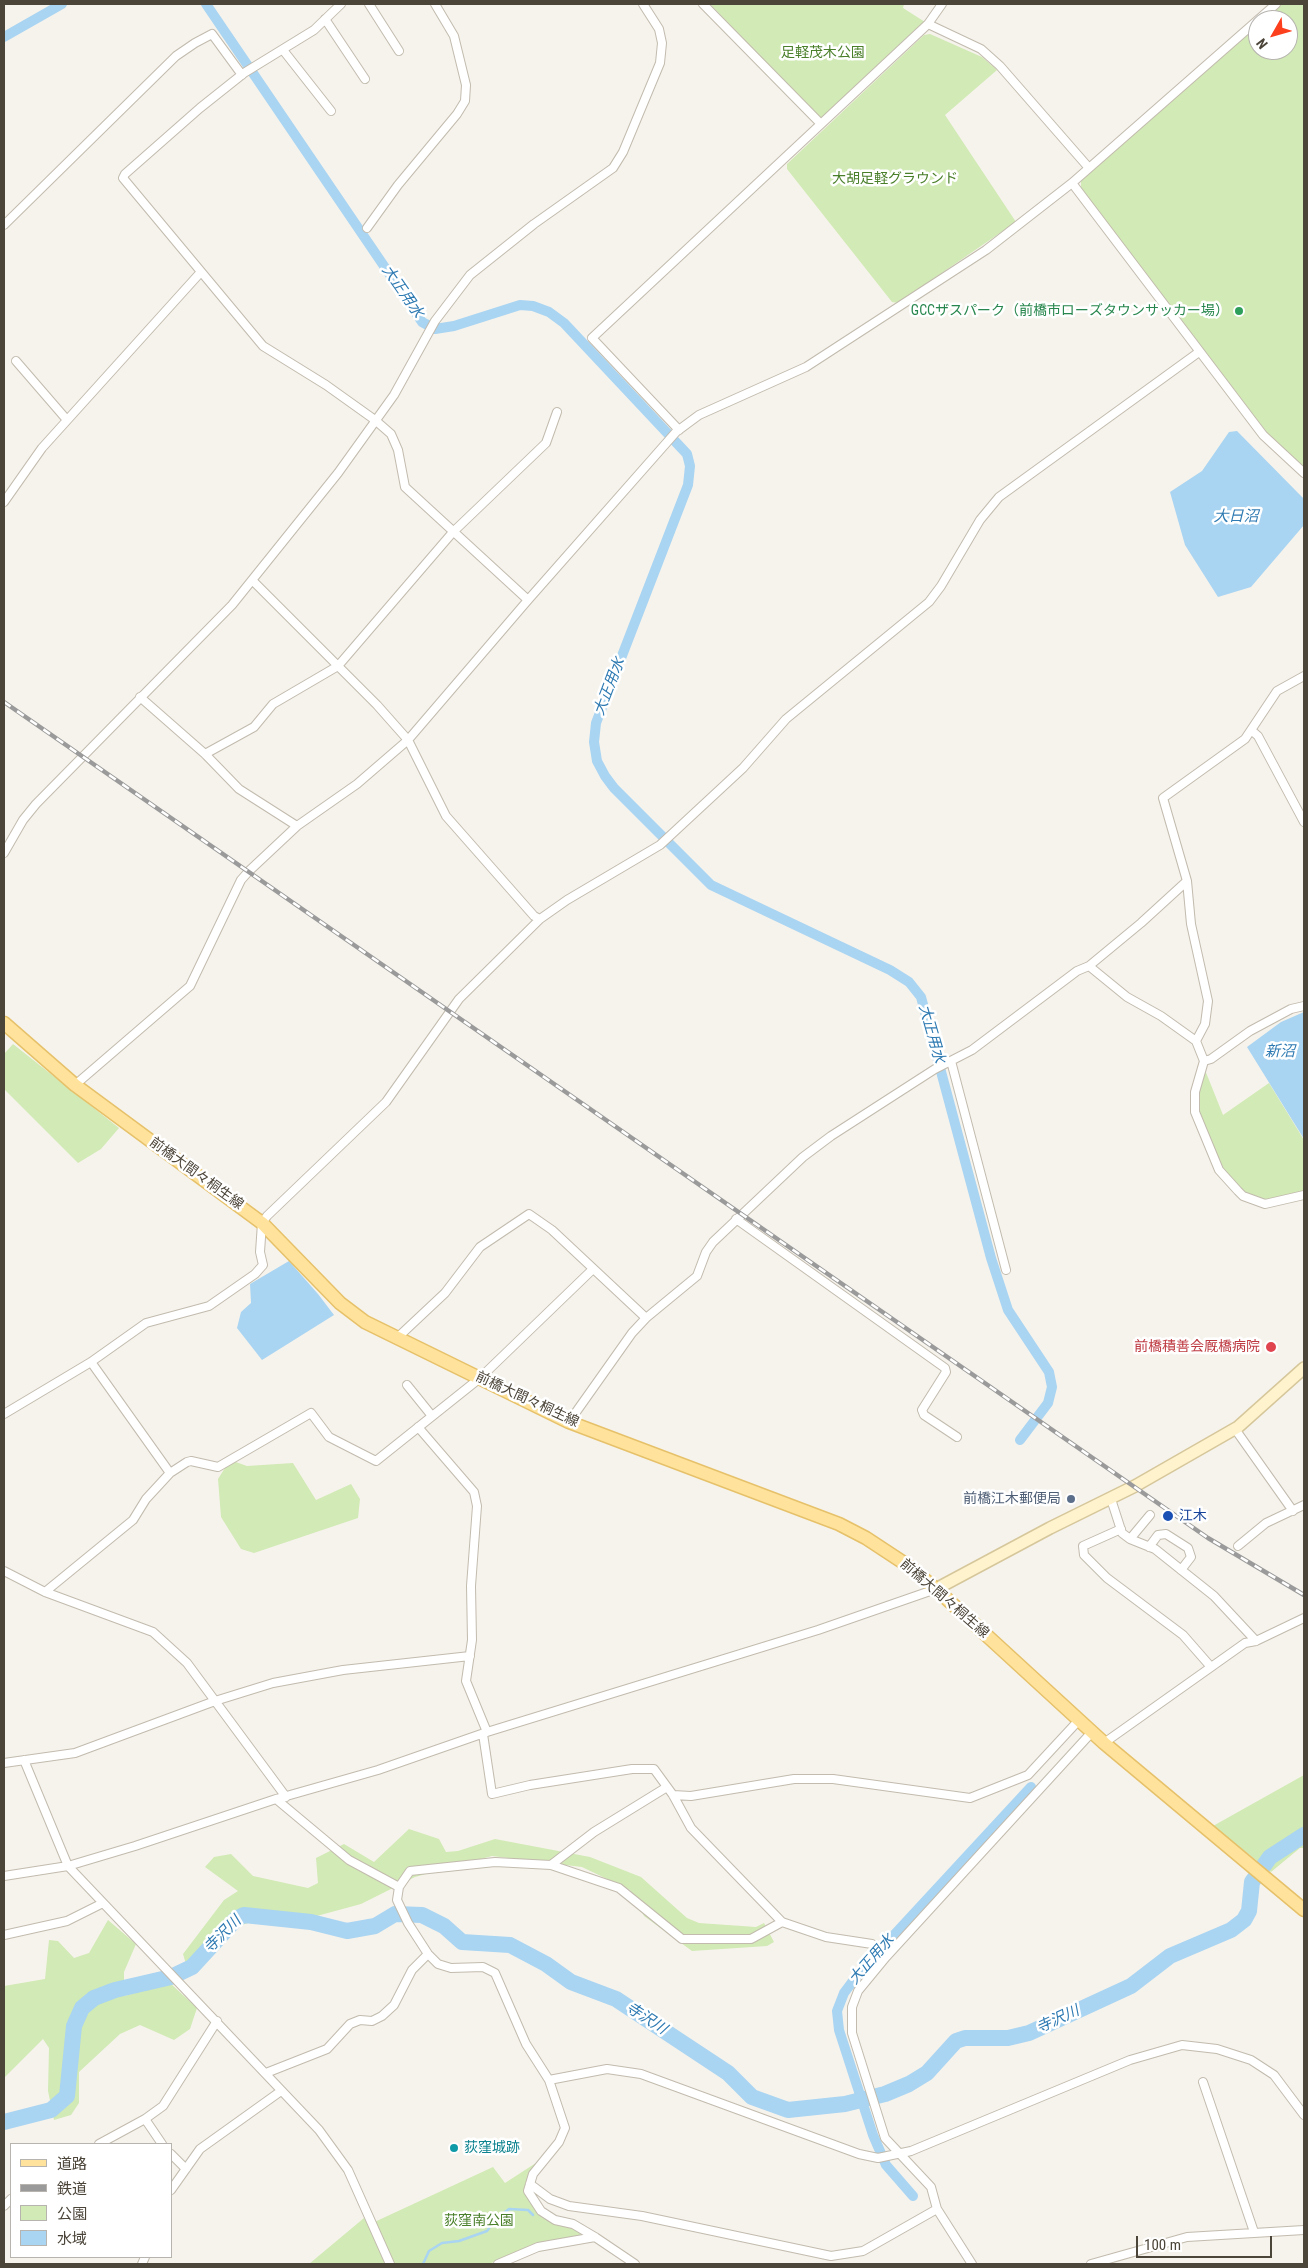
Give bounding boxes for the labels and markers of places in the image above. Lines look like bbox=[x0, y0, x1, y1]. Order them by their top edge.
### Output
place label: GCCザスパーク（前橋市ローズタウンサッカー場） bbox=[911, 303, 1229, 319]
marker: GCCザスパーク（前橋市ローズタウンサッカー場） bbox=[1233, 305, 1245, 317]
place label: 前橋積善会厩橋病院 bbox=[1134, 1339, 1260, 1355]
marker: 前橋積善会厩橋病院 bbox=[1264, 1340, 1278, 1354]
place label: 前橋江木郵便局 bbox=[963, 1491, 1061, 1507]
marker: 前橋江木郵便局 bbox=[1065, 1493, 1077, 1505]
place label: 江木 bbox=[1179, 1508, 1207, 1524]
marker: 江木 bbox=[1161, 1509, 1175, 1523]
place label: 荻窪城跡 bbox=[464, 2140, 520, 2156]
marker: 荻窪城跡 bbox=[448, 2142, 460, 2154]

